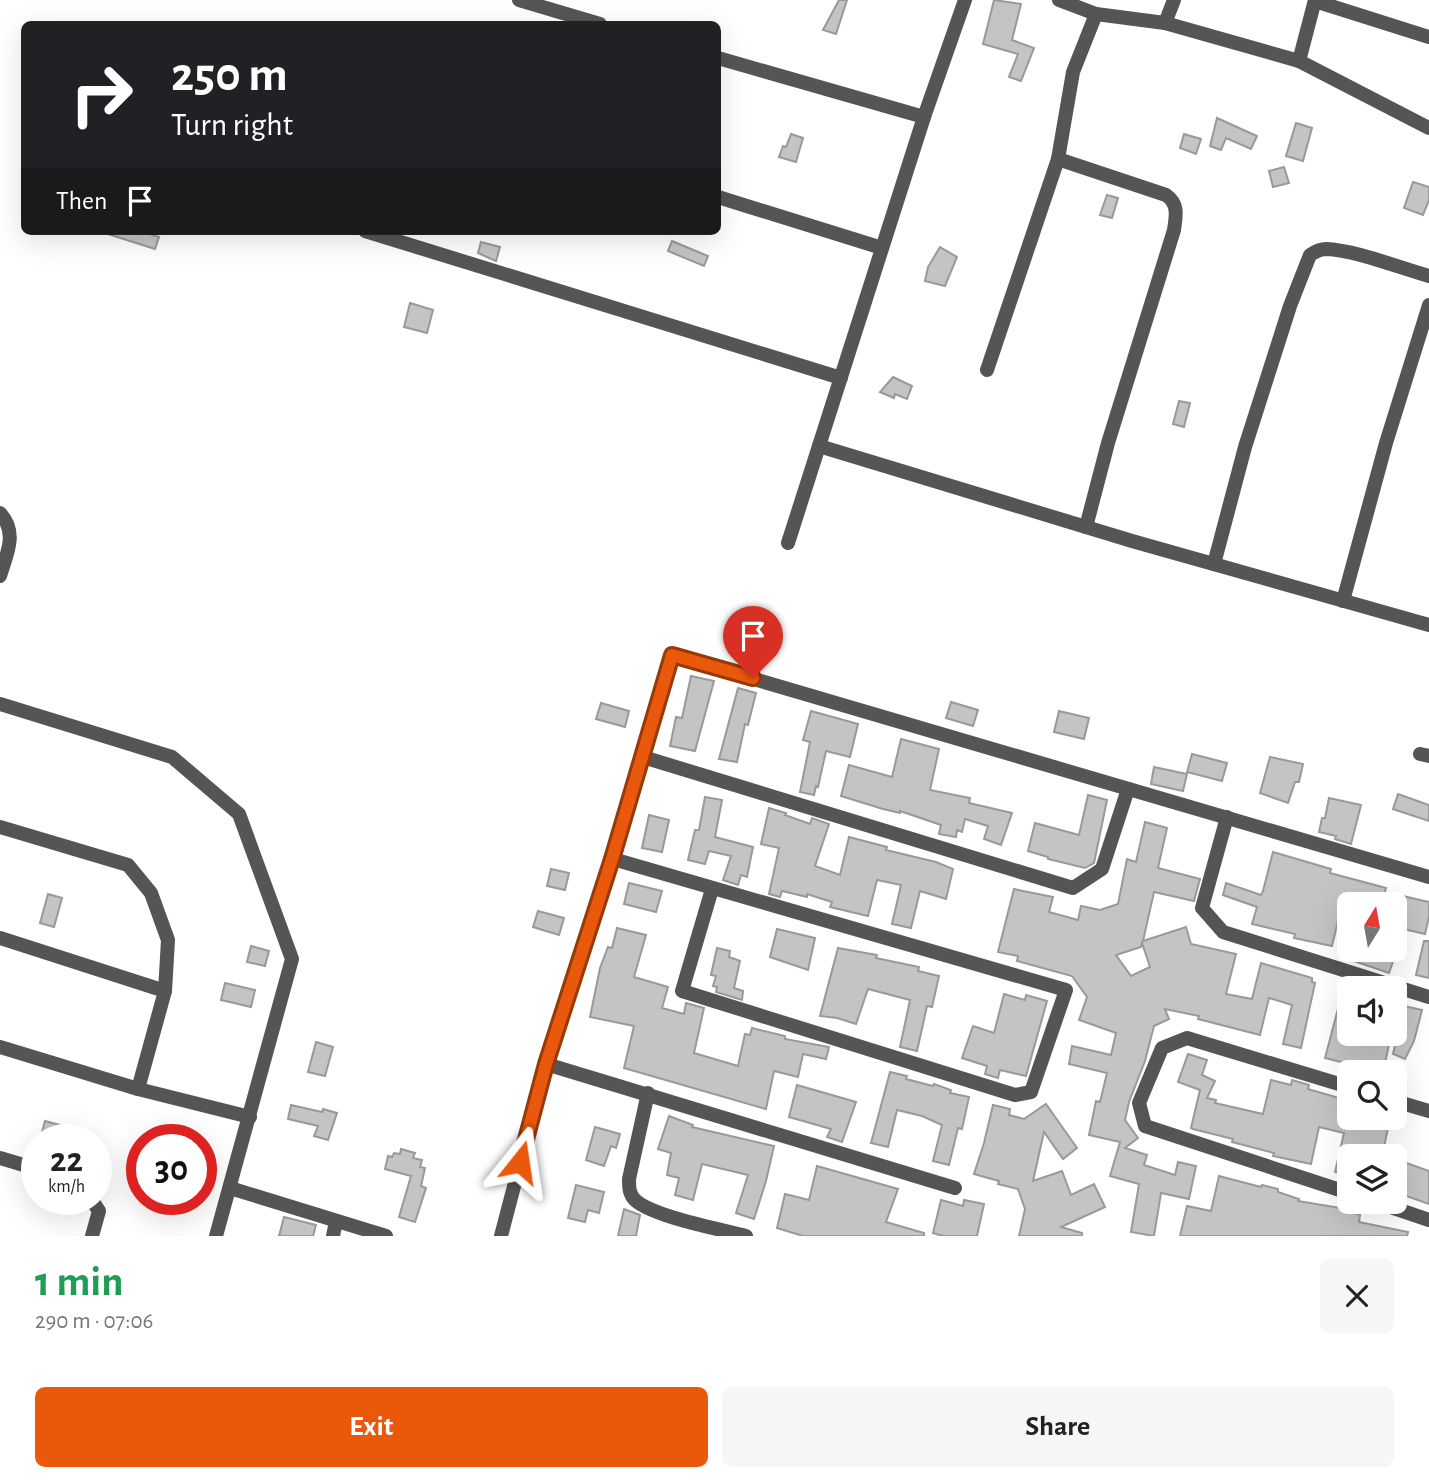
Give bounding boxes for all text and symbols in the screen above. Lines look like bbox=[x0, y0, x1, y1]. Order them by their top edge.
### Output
icon: right bbox=[56, 49, 147, 140]
text: 250 m bbox=[171, 51, 288, 100]
text: Turn right bbox=[171, 109, 293, 141]
icon: arrive bbox=[121, 182, 159, 220]
text: Then bbox=[56, 188, 107, 214]
pin bbox=[723, 606, 783, 678]
icon: arrive bbox=[734, 617, 772, 655]
north arrow bbox=[1337, 892, 1407, 962]
map controls bbox=[1337, 892, 1407, 1214]
button: sound bbox=[1337, 976, 1407, 1046]
button: search bbox=[1337, 1060, 1407, 1130]
speed limit sign: 30 bbox=[126, 1124, 217, 1215]
position arrow bbox=[483, 1125, 557, 1199]
text: 22 bbox=[50, 1143, 83, 1178]
button: layers bbox=[1337, 1144, 1407, 1214]
text: km/h bbox=[48, 1178, 85, 1196]
button: close bbox=[1320, 1259, 1394, 1333]
text: 1 min bbox=[35, 1261, 124, 1303]
text: 290 m · 07:06 bbox=[35, 1310, 153, 1333]
button: Exit bbox=[35, 1387, 708, 1467]
button: Share bbox=[722, 1387, 1394, 1467]

